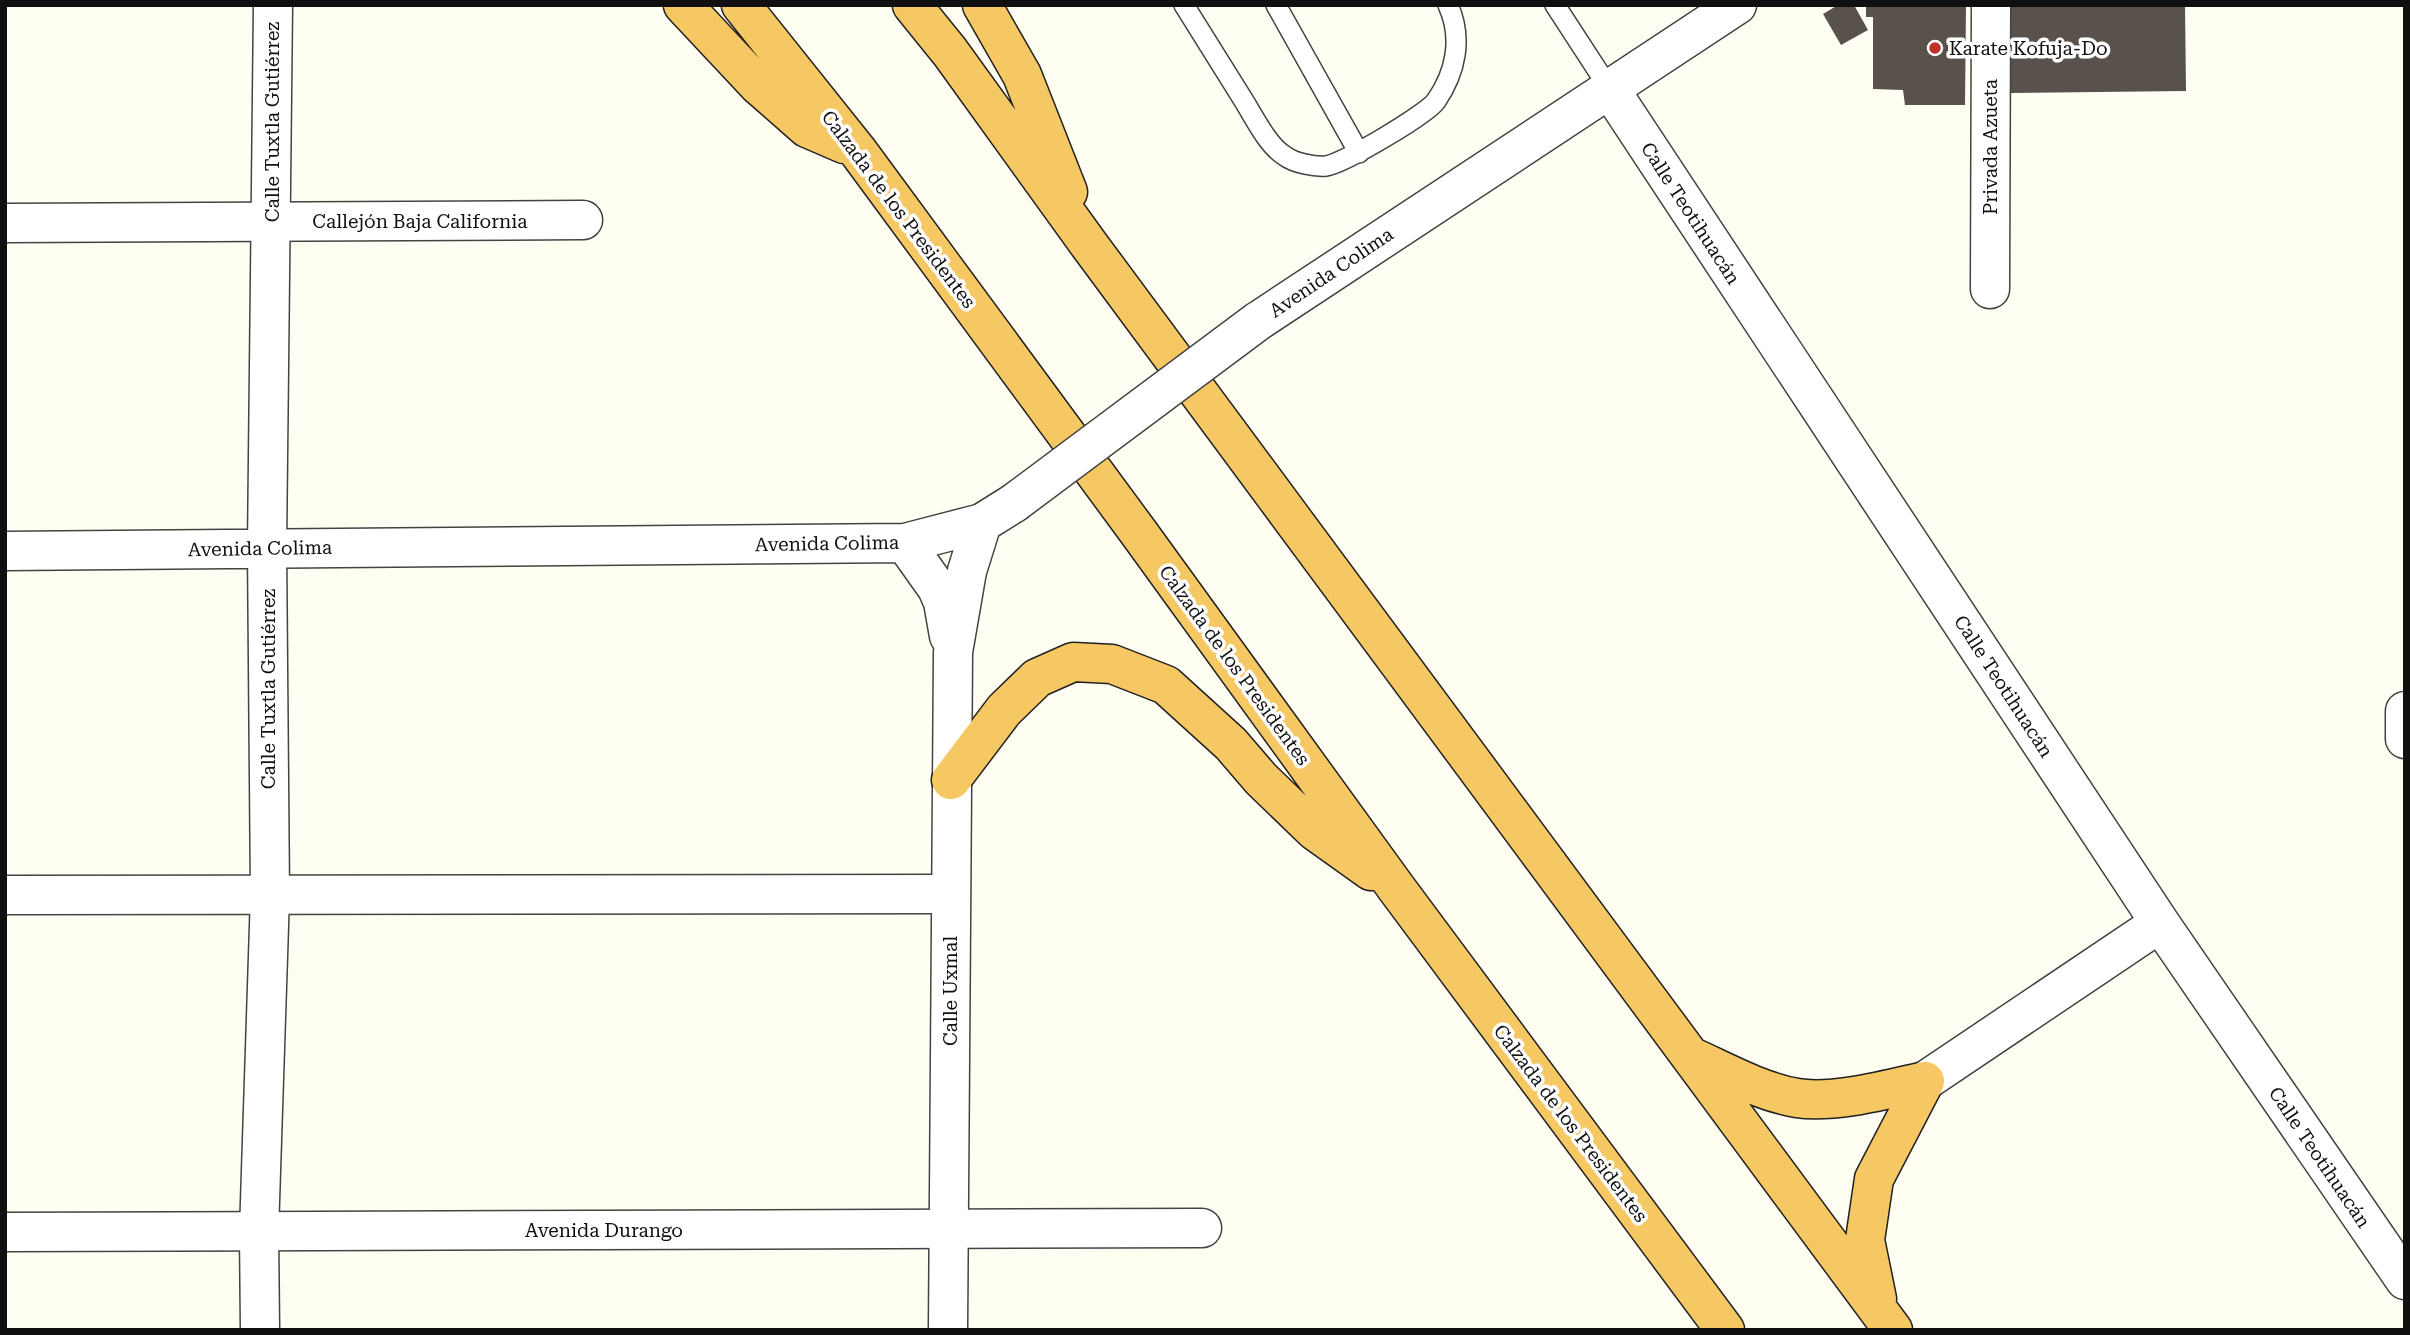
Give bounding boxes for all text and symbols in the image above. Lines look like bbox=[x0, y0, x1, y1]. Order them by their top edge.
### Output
street label: Calle Tuxtla Gutiérrez bbox=[261, 22, 284, 222]
place label: Karate Kofuja-Do bbox=[1949, 37, 2108, 60]
marker: Karate Kofuja-Do bbox=[1927, 40, 1943, 56]
street label: Privada Azueta bbox=[1979, 78, 2002, 215]
street label: Calzada de los Presidentes bbox=[817, 106, 980, 313]
street label: Calle Teotihuacán bbox=[1636, 138, 1745, 289]
street label: Callejón Baja California bbox=[312, 210, 528, 233]
street label: Avenida Colima bbox=[1265, 222, 1398, 322]
street label: Avenida Colima bbox=[755, 531, 900, 556]
street label: Avenida Colima bbox=[188, 536, 333, 561]
street label: Calzada de los Presidentes bbox=[1154, 561, 1315, 770]
street label: Calle Tuxtla Gutiérrez bbox=[257, 589, 280, 789]
street label: Calle Teotihuacán bbox=[1949, 611, 2058, 762]
street label: Calle Uxmal bbox=[939, 936, 962, 1046]
street label: Calzada de los Presidentes bbox=[1489, 1020, 1652, 1227]
street label: Calle Teotihuacán bbox=[2264, 1082, 2375, 1232]
street label: Avenida Durango bbox=[525, 1219, 683, 1242]

